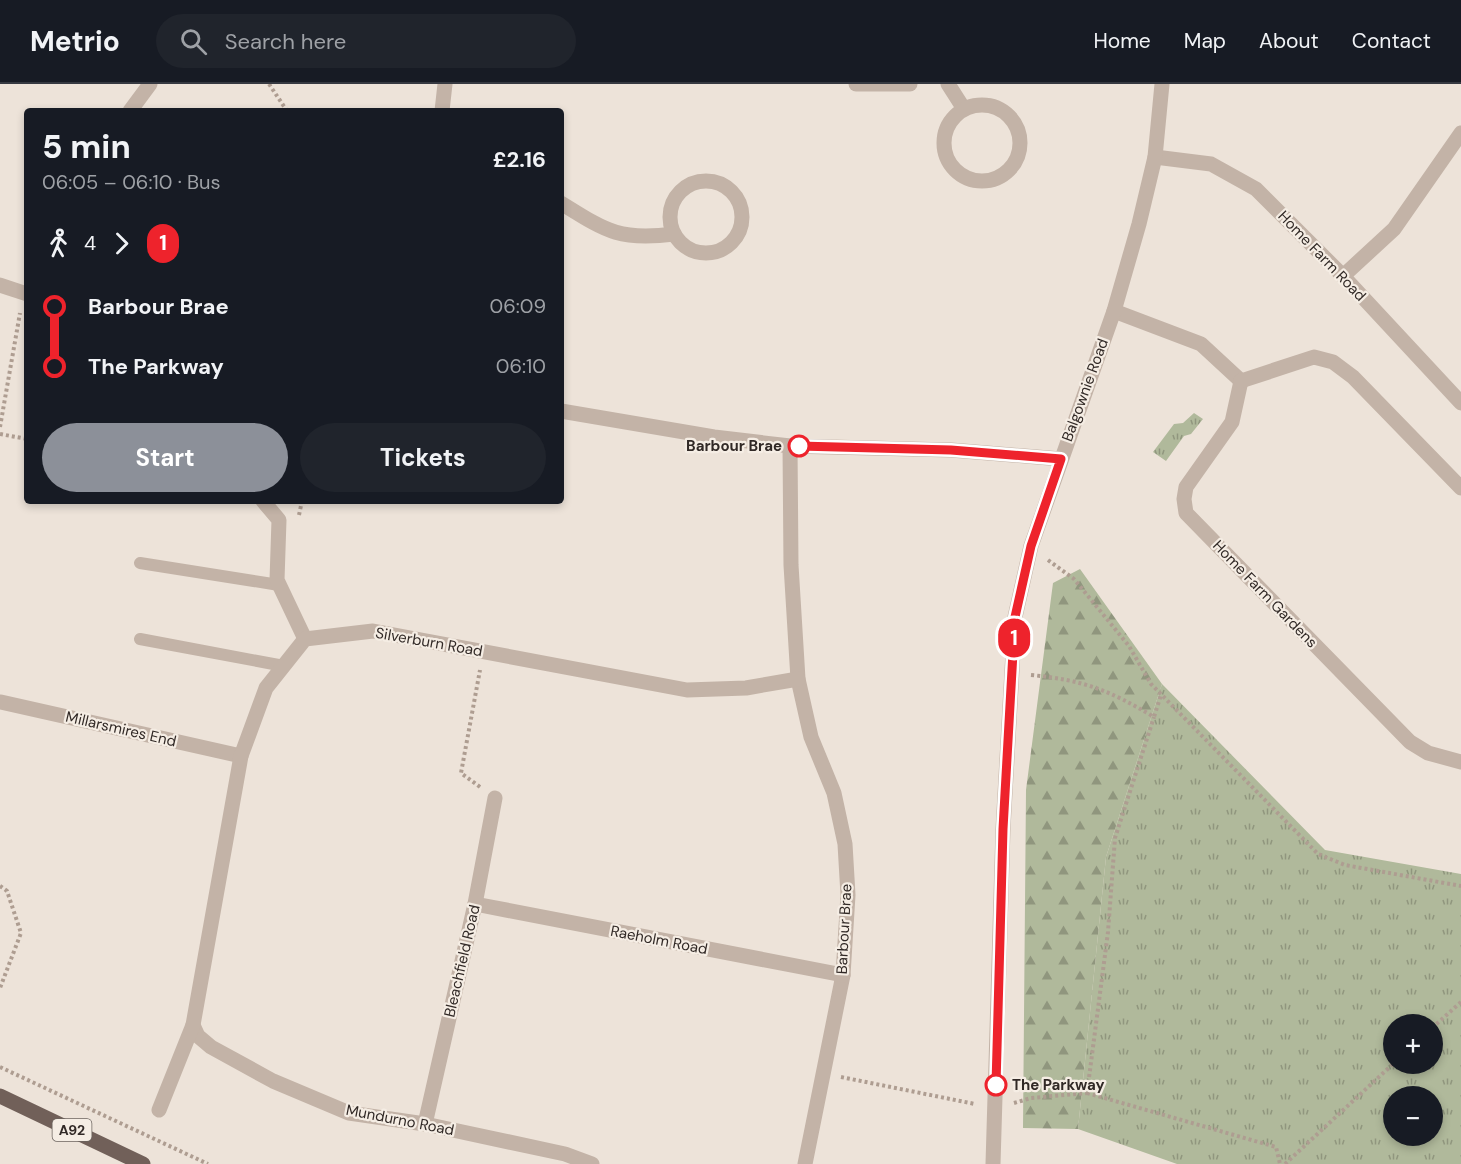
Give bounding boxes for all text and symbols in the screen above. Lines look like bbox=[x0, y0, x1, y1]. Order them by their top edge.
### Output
search box bbox=[156, 14, 576, 68]
text: Metrio bbox=[30, 23, 120, 60]
icon: search bbox=[177, 25, 210, 58]
text: Search here bbox=[225, 27, 346, 56]
text: Home bbox=[1093, 27, 1151, 55]
text: Map bbox=[1184, 27, 1226, 55]
text: About bbox=[1259, 27, 1319, 55]
text: Contact bbox=[1352, 27, 1431, 55]
text: 5 min bbox=[42, 125, 131, 168]
text: £2.16 bbox=[493, 145, 546, 174]
text: 06:05 – 06:10 · Bus bbox=[42, 169, 221, 195]
street label: Home Farm Road bbox=[1274, 206, 1370, 306]
icon: walk bbox=[42, 227, 75, 260]
icon: forward bbox=[105, 227, 138, 260]
text: 1 bbox=[159, 229, 167, 257]
text: 4 bbox=[84, 230, 96, 256]
text: Barbour Brae bbox=[88, 292, 229, 321]
text: 06:09 bbox=[489, 293, 546, 319]
street label: Balgownie Road bbox=[1057, 336, 1113, 444]
text: The Parkway bbox=[88, 352, 224, 381]
text: 06:10 bbox=[496, 353, 546, 379]
button: Start bbox=[42, 423, 288, 492]
button: Tickets bbox=[300, 423, 546, 492]
marker: Barbour Brae bbox=[788, 435, 810, 457]
place label: Barbour Brae bbox=[686, 436, 782, 456]
street label: Home Farm Gardens bbox=[1208, 536, 1322, 652]
line badge: 1 bbox=[994, 618, 1034, 658]
street label: Silverburn Road bbox=[374, 623, 484, 661]
text: 1 bbox=[1010, 624, 1018, 652]
street label: Millarsmires End bbox=[64, 707, 178, 751]
street label: Barbour Brae bbox=[832, 883, 856, 975]
street label: Bleachfield Road bbox=[439, 903, 485, 1019]
street label: Raeholm Road bbox=[609, 921, 709, 959]
map controls bbox=[1383, 1014, 1443, 1146]
button: + bbox=[1383, 1014, 1443, 1074]
marker: The Parkway bbox=[985, 1074, 1007, 1096]
place label: The Parkway bbox=[1012, 1075, 1105, 1095]
button: − bbox=[1383, 1086, 1443, 1146]
street label: Mundurno Road bbox=[344, 1100, 456, 1140]
road number: A92 bbox=[52, 1119, 92, 1141]

